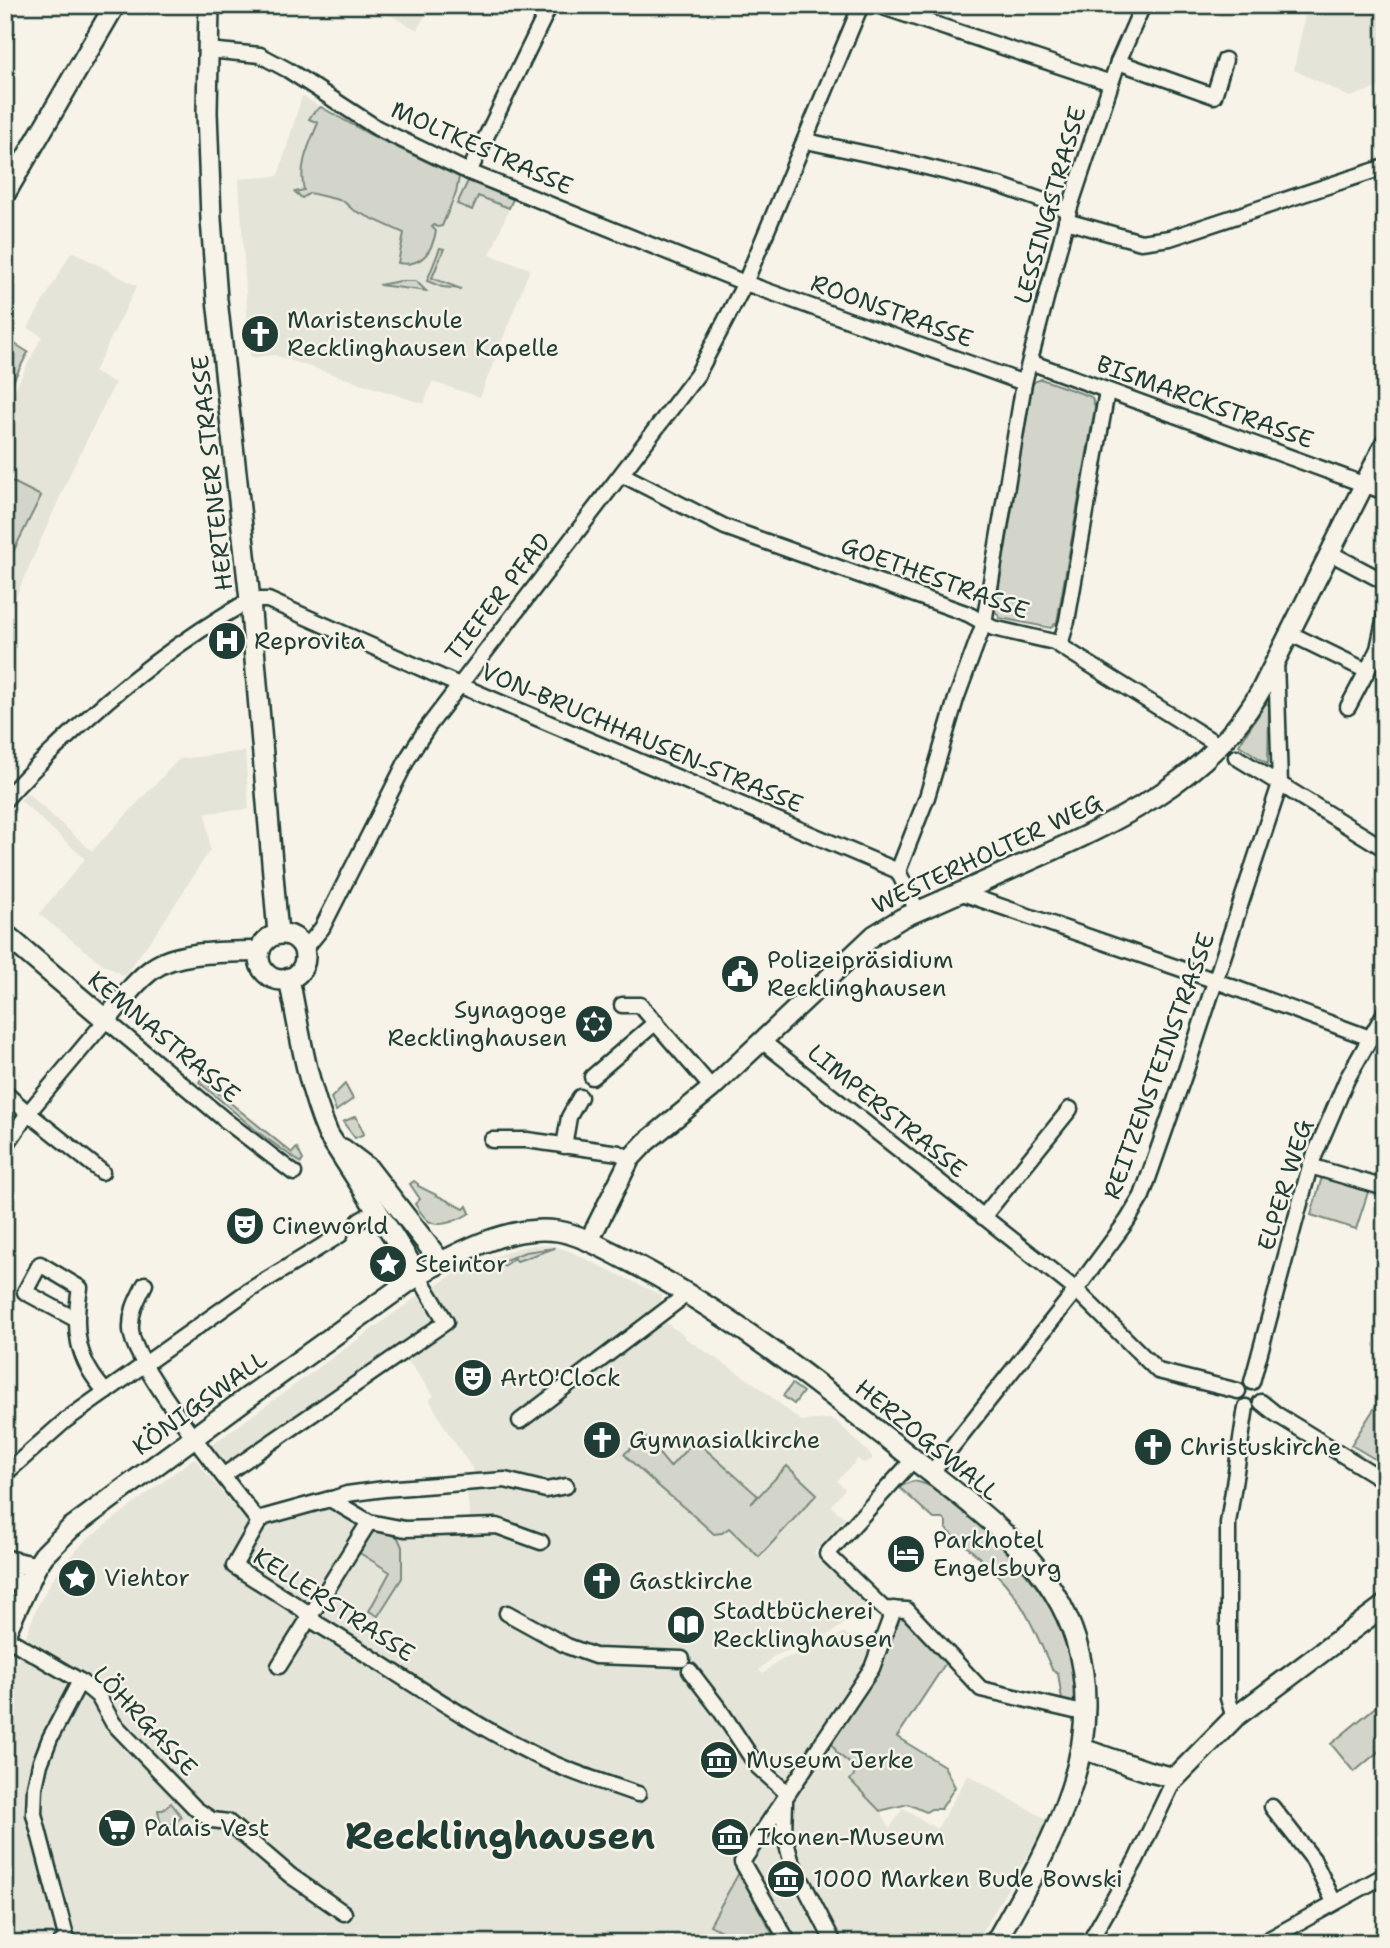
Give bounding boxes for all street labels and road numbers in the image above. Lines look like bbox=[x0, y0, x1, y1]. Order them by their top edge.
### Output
street label: MOLTKESTRASSE bbox=[386, 94, 578, 202]
street label: LESSINGSTRASSE bbox=[1006, 102, 1094, 308]
street label: ROONSTRASSE bbox=[806, 267, 978, 355]
street label: BISMARCKSTRASSE bbox=[1092, 348, 1318, 456]
street label: HERTENER STRASSE bbox=[184, 354, 240, 592]
street label: TIEFER PFAD bbox=[438, 526, 558, 668]
street label: GOETHESTRASSE bbox=[836, 529, 1034, 627]
street label: VON-BRUCHHAUSEN-STRASSE bbox=[476, 655, 808, 821]
street label: WESTERHOLTER WEG bbox=[867, 787, 1107, 921]
street label: REITZENSTEINSTRASSE bbox=[1096, 928, 1222, 1204]
street label: KEMNASTRASSE bbox=[81, 964, 247, 1110]
street label: LIMPERSTRASSE bbox=[801, 1037, 973, 1185]
street label: ELPER WEG bbox=[1250, 1116, 1320, 1254]
street label: KÖNIGSWALL bbox=[126, 1343, 274, 1463]
street label: HERZOGSWALL bbox=[848, 1372, 1006, 1508]
street label: KELLERSTRASSE bbox=[247, 1541, 421, 1669]
street label: LÖHRGASSE bbox=[86, 1659, 204, 1783]

